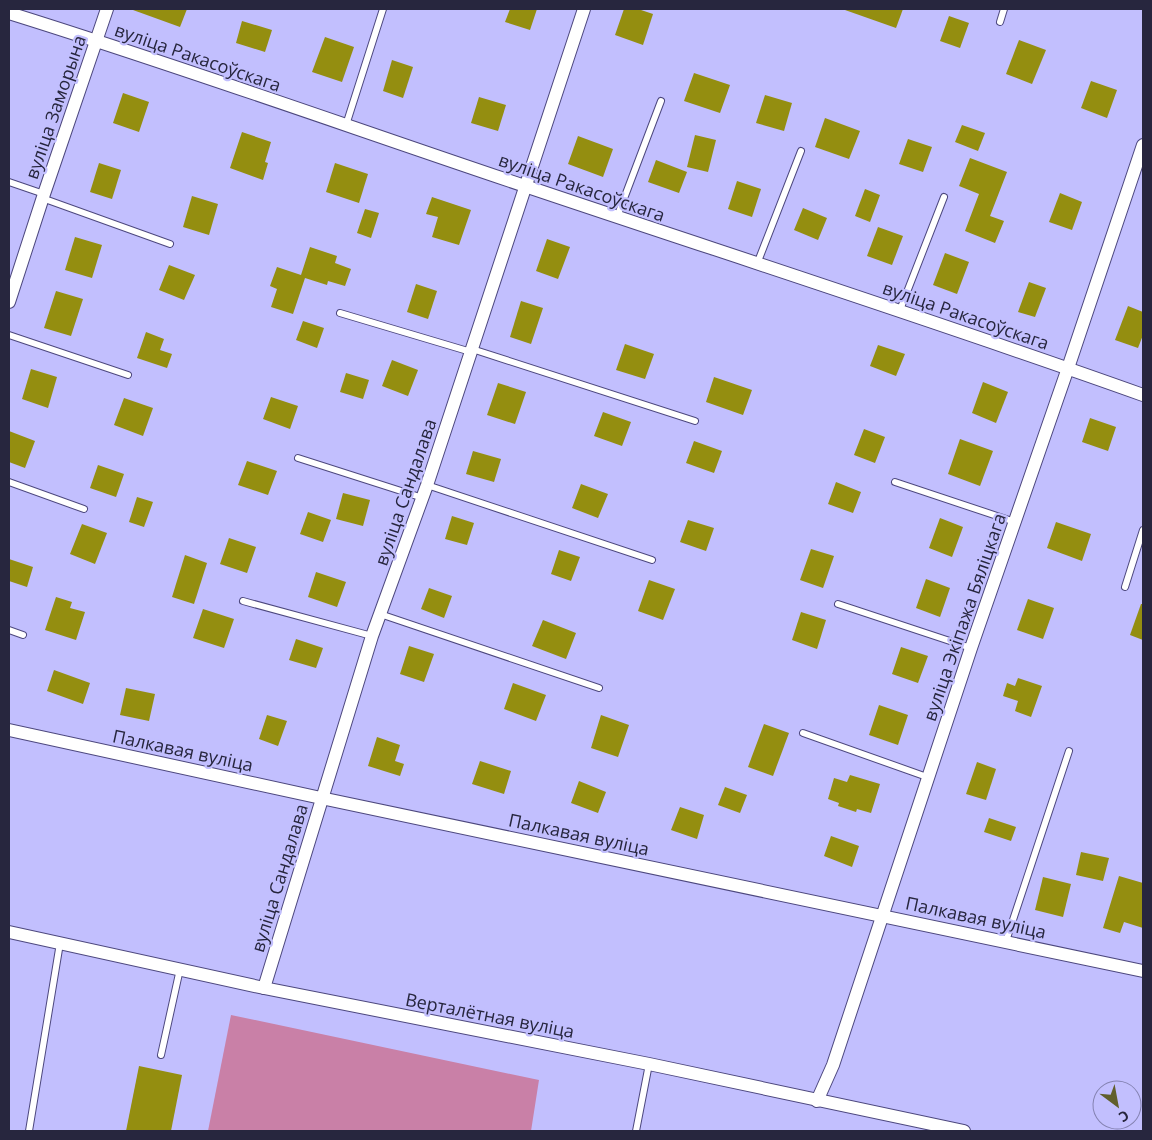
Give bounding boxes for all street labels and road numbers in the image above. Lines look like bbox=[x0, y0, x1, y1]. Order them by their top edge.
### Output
street label: вуліца Ракасоўскага bbox=[112, 17, 284, 97]
street label: вуліца Заморына bbox=[19, 32, 91, 182]
street label: вуліца Ракасоўскага bbox=[496, 147, 668, 227]
street label: вуліца Ракасоўскага bbox=[880, 275, 1052, 355]
street label: вуліца Сандалава bbox=[369, 415, 441, 569]
street label: вуліца Экіпажа Бяліцкага bbox=[917, 510, 1011, 724]
street label: Палкавая вуліца bbox=[110, 723, 256, 777]
street label: вуліца Сандалава bbox=[245, 801, 313, 955]
street label: Палкавая вуліца bbox=[506, 807, 652, 861]
street label: Палкавая вуліца bbox=[903, 890, 1049, 944]
street label: Верталётная вуліца bbox=[403, 987, 577, 1043]

